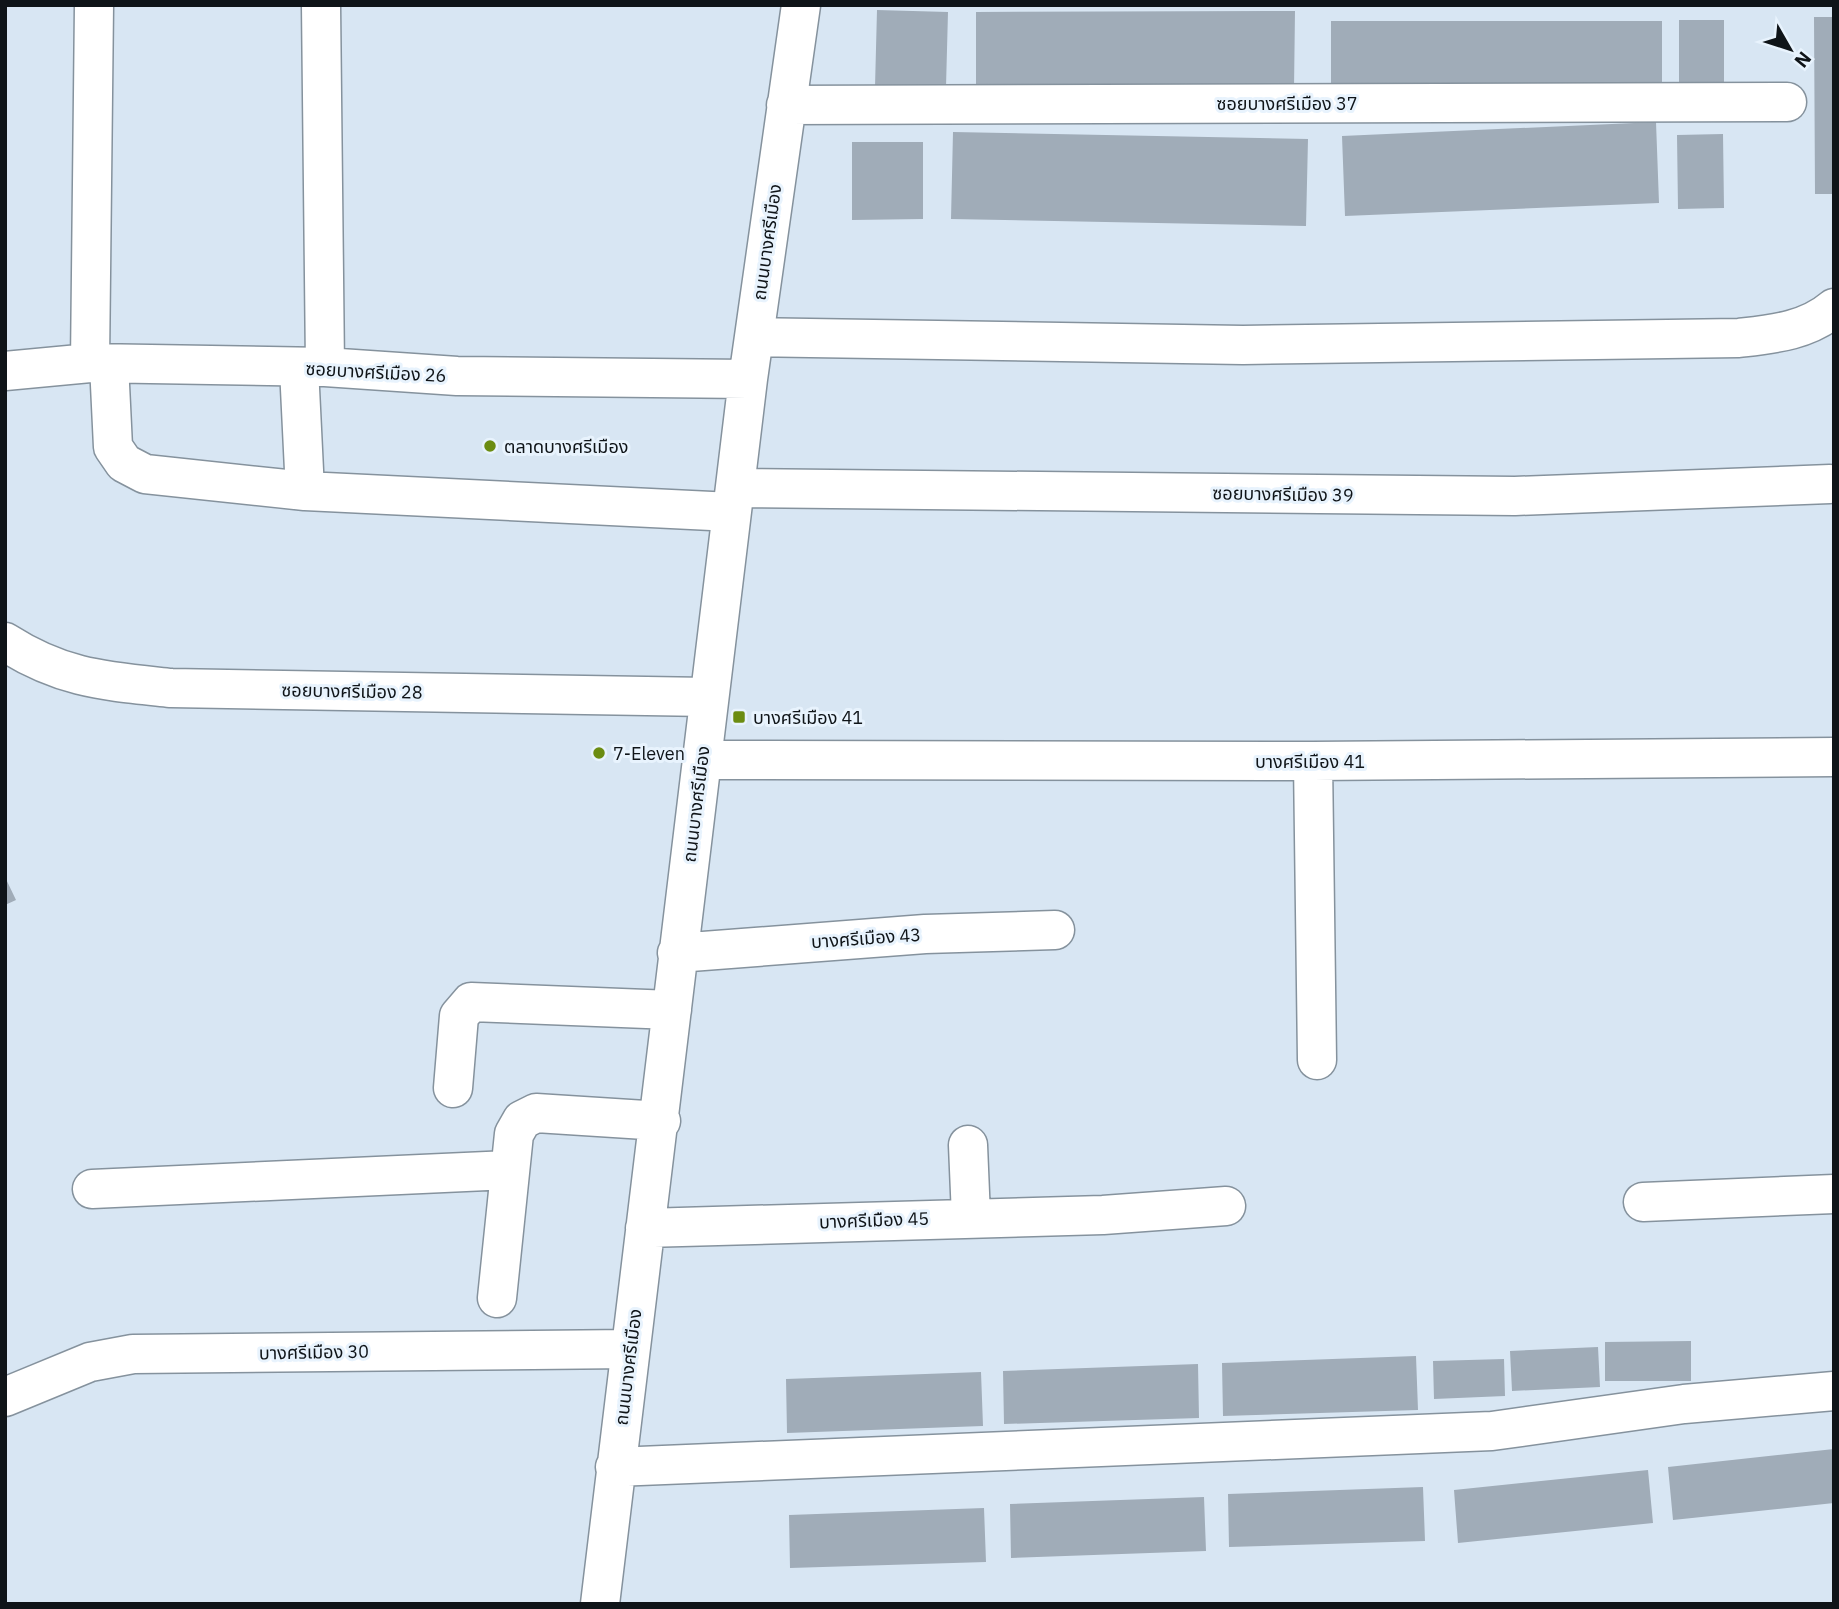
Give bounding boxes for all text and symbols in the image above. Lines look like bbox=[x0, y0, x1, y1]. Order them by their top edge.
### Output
north arrow bbox=[1755, 14, 1825, 84]
text: N bbox=[1790, 47, 1817, 73]
street label: ซอยบางศรีเมือง 37 bbox=[1216, 92, 1358, 115]
street label: ถนนบางศรีเมือง bbox=[747, 182, 787, 302]
street label: ซอยบางศรีเมือง 26 bbox=[305, 357, 447, 387]
place label: ตลาดบางศรีเมือง bbox=[504, 435, 628, 458]
marker: ตลาดบางศรีเมือง bbox=[482, 438, 498, 454]
street label: ซอยบางศรีเมือง 39 bbox=[1212, 481, 1354, 507]
street label: ซอยบางศรีเมือง 28 bbox=[281, 678, 423, 704]
place label: บางศรีเมือง 41 bbox=[753, 706, 863, 729]
marker: บางศรีเมือง 41 bbox=[731, 709, 747, 725]
place label: 7-Eleven bbox=[613, 742, 685, 765]
street label: ถนนบางศรีเมือง bbox=[677, 744, 715, 864]
marker: 7-Eleven bbox=[591, 745, 607, 761]
street label: บางศรีเมือง 41 bbox=[1255, 750, 1365, 773]
street label: บางศรีเมือง 43 bbox=[810, 923, 922, 953]
street label: บางศรีเมือง 45 bbox=[819, 1207, 929, 1233]
street label: ถนนบางศรีเมือง bbox=[609, 1307, 647, 1427]
street label: บางศรีเมือง 30 bbox=[259, 1340, 369, 1364]

